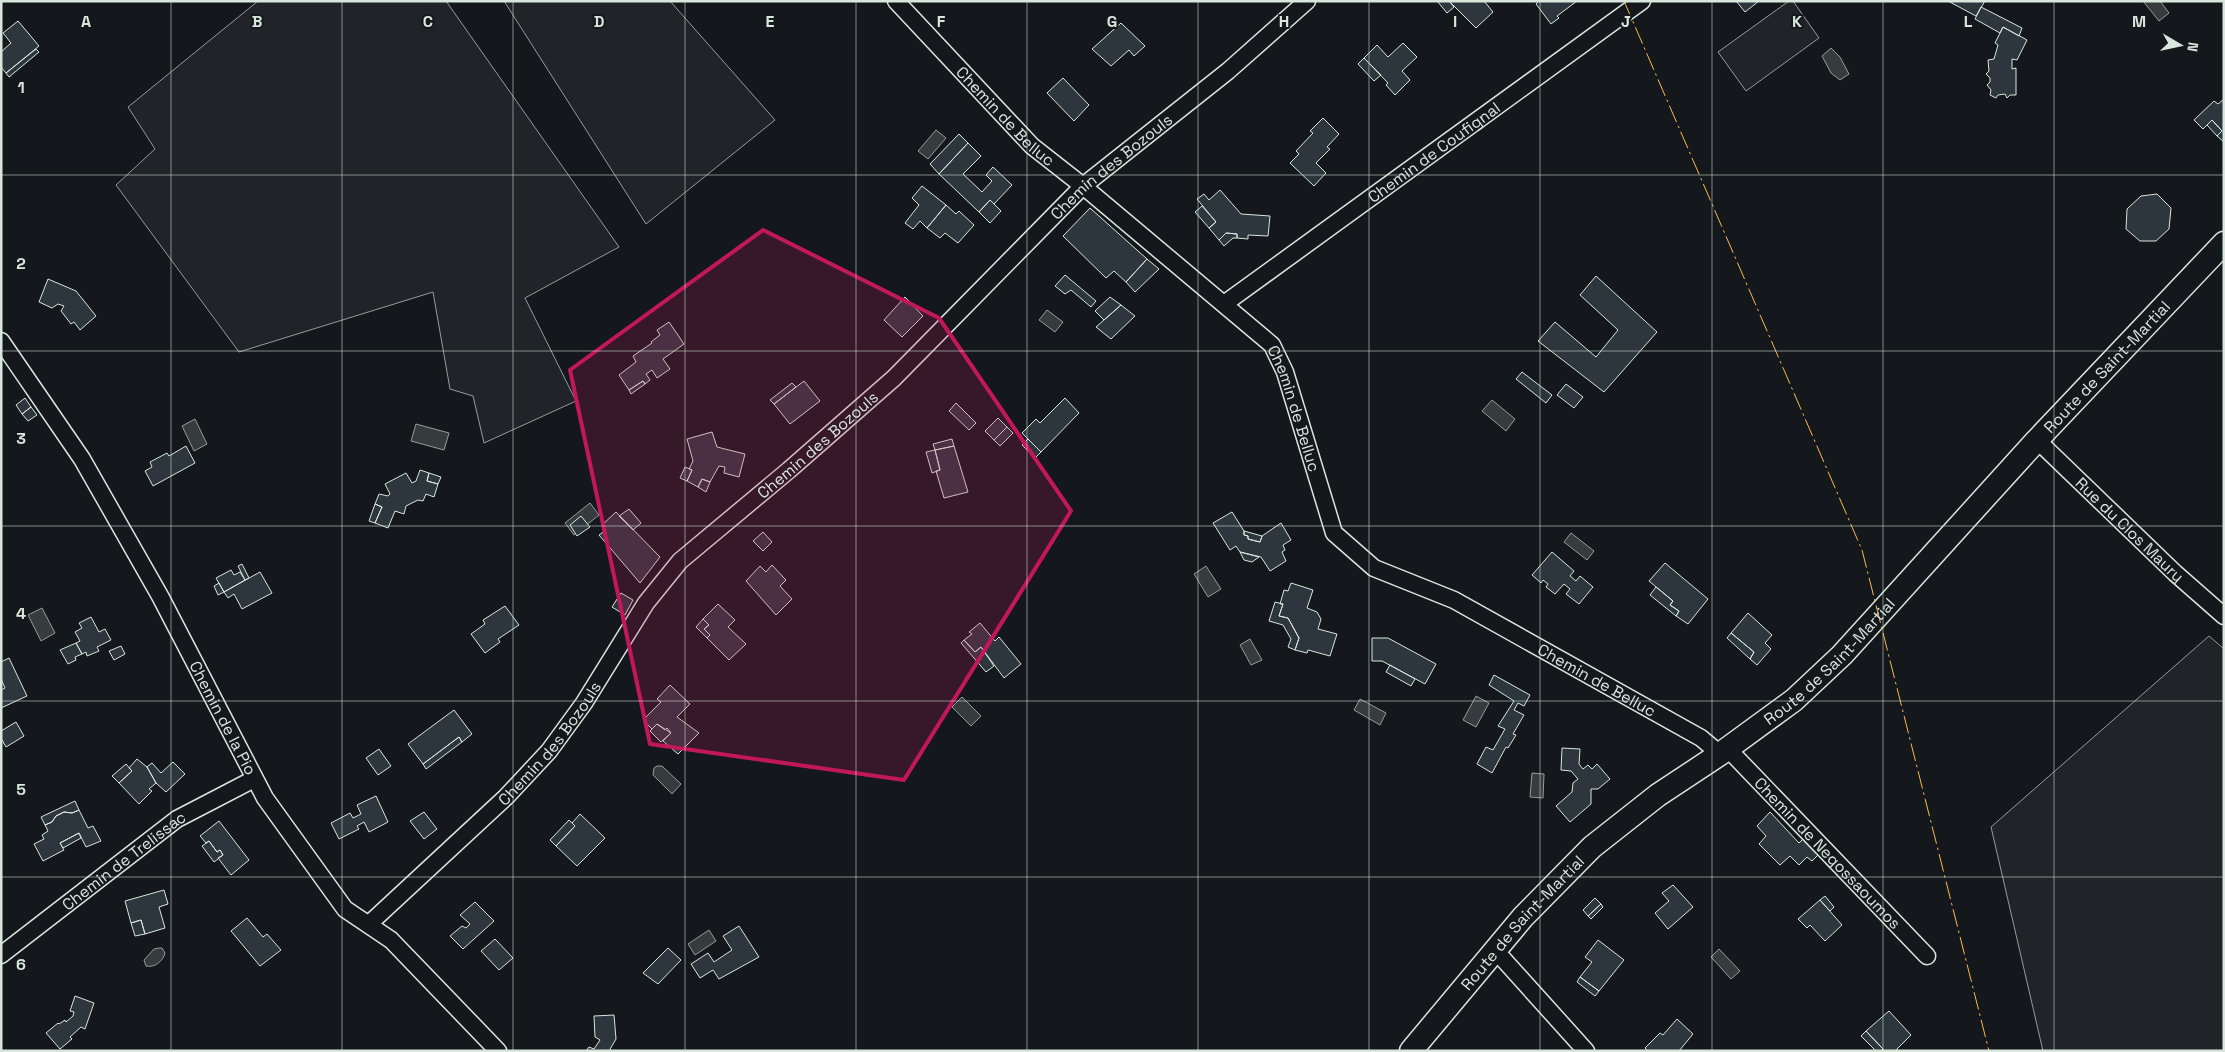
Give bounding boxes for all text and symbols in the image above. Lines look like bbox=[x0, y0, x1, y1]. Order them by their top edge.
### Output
text: A bbox=[81, 11, 91, 32]
text: B bbox=[252, 11, 262, 32]
text: C bbox=[423, 11, 433, 32]
text: D bbox=[594, 11, 604, 32]
text: E bbox=[766, 11, 775, 32]
text: F bbox=[937, 11, 946, 32]
text: G bbox=[1107, 11, 1117, 32]
text: H bbox=[1279, 11, 1289, 32]
text: I bbox=[1453, 11, 1457, 32]
text: J bbox=[1621, 11, 1631, 32]
text: K bbox=[1792, 11, 1802, 32]
text: L bbox=[1964, 11, 1973, 32]
text: M bbox=[2132, 11, 2146, 32]
north arrow bbox=[2155, 20, 2205, 70]
text: N bbox=[2183, 41, 2202, 53]
street label: Chemin de Belluc bbox=[952, 62, 1059, 171]
text: 1 bbox=[17, 77, 25, 98]
street label: Chemin de Coufignal bbox=[1363, 97, 1504, 207]
street label: Chemin des Bozouls bbox=[1045, 109, 1177, 224]
text: 2 bbox=[16, 253, 26, 274]
street label: Route de Saint-Martial bbox=[2039, 296, 2174, 437]
street label: Chemin de Belluc bbox=[1263, 342, 1325, 474]
street label: Chemin des Bozouls bbox=[752, 386, 882, 503]
text: 3 bbox=[16, 428, 26, 449]
street label: Rue du Clos Maury bbox=[2071, 472, 2189, 587]
street label: Route de Saint-Martial bbox=[1759, 593, 1899, 729]
text: 4 bbox=[16, 603, 26, 624]
street label: Chemin de Belluc bbox=[1534, 638, 1660, 721]
street label: Chemin de la Pio bbox=[185, 657, 262, 778]
street label: Chemin des Bozouls bbox=[493, 677, 605, 810]
street label: Chemin de Negossaoumos bbox=[1750, 772, 1906, 933]
text: 5 bbox=[16, 779, 26, 800]
street label: Chemin de Trelissac bbox=[57, 806, 189, 915]
street label: Route de Saint-Martial bbox=[1456, 851, 1589, 994]
text: 6 bbox=[16, 954, 26, 975]

